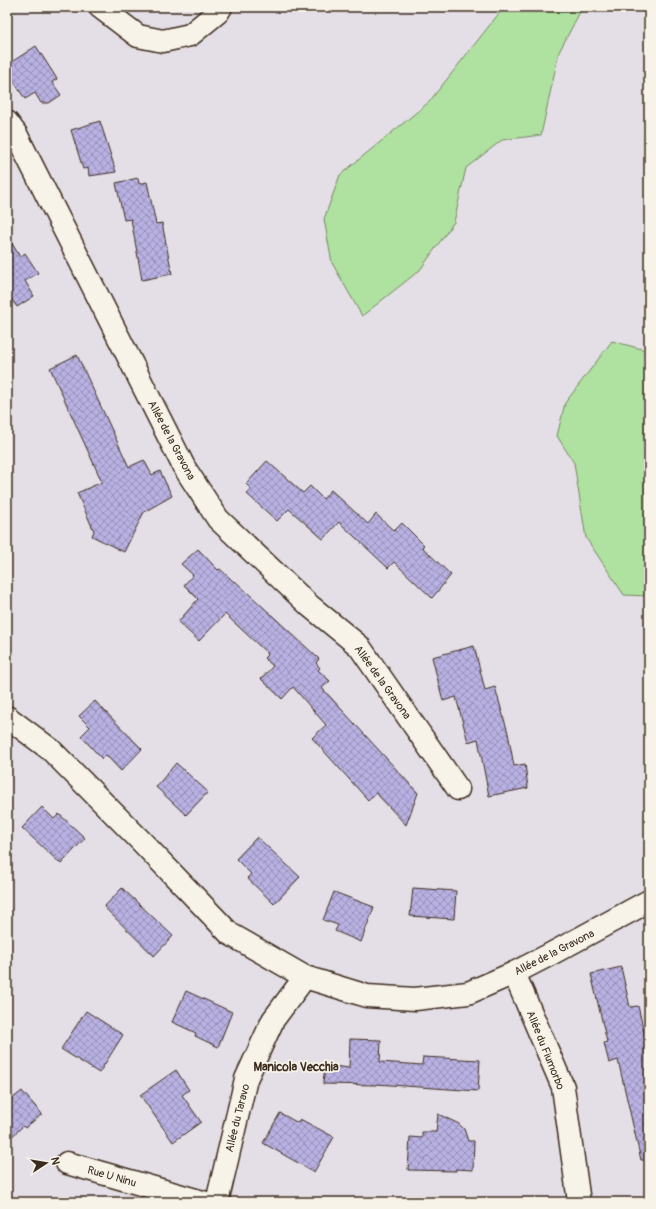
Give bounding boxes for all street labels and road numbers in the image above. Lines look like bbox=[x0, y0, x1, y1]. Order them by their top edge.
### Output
street label: Allée de la Gravona bbox=[145, 398, 198, 482]
street label: Allée de la Gravona bbox=[352, 643, 414, 722]
street label: Allée de la Gravona bbox=[512, 927, 596, 978]
street label: Allée du Fiumorbo bbox=[524, 1009, 567, 1092]
street label: Allée du Taravo bbox=[223, 1083, 252, 1154]
street label: Rue U Ninu bbox=[86, 1163, 138, 1190]

